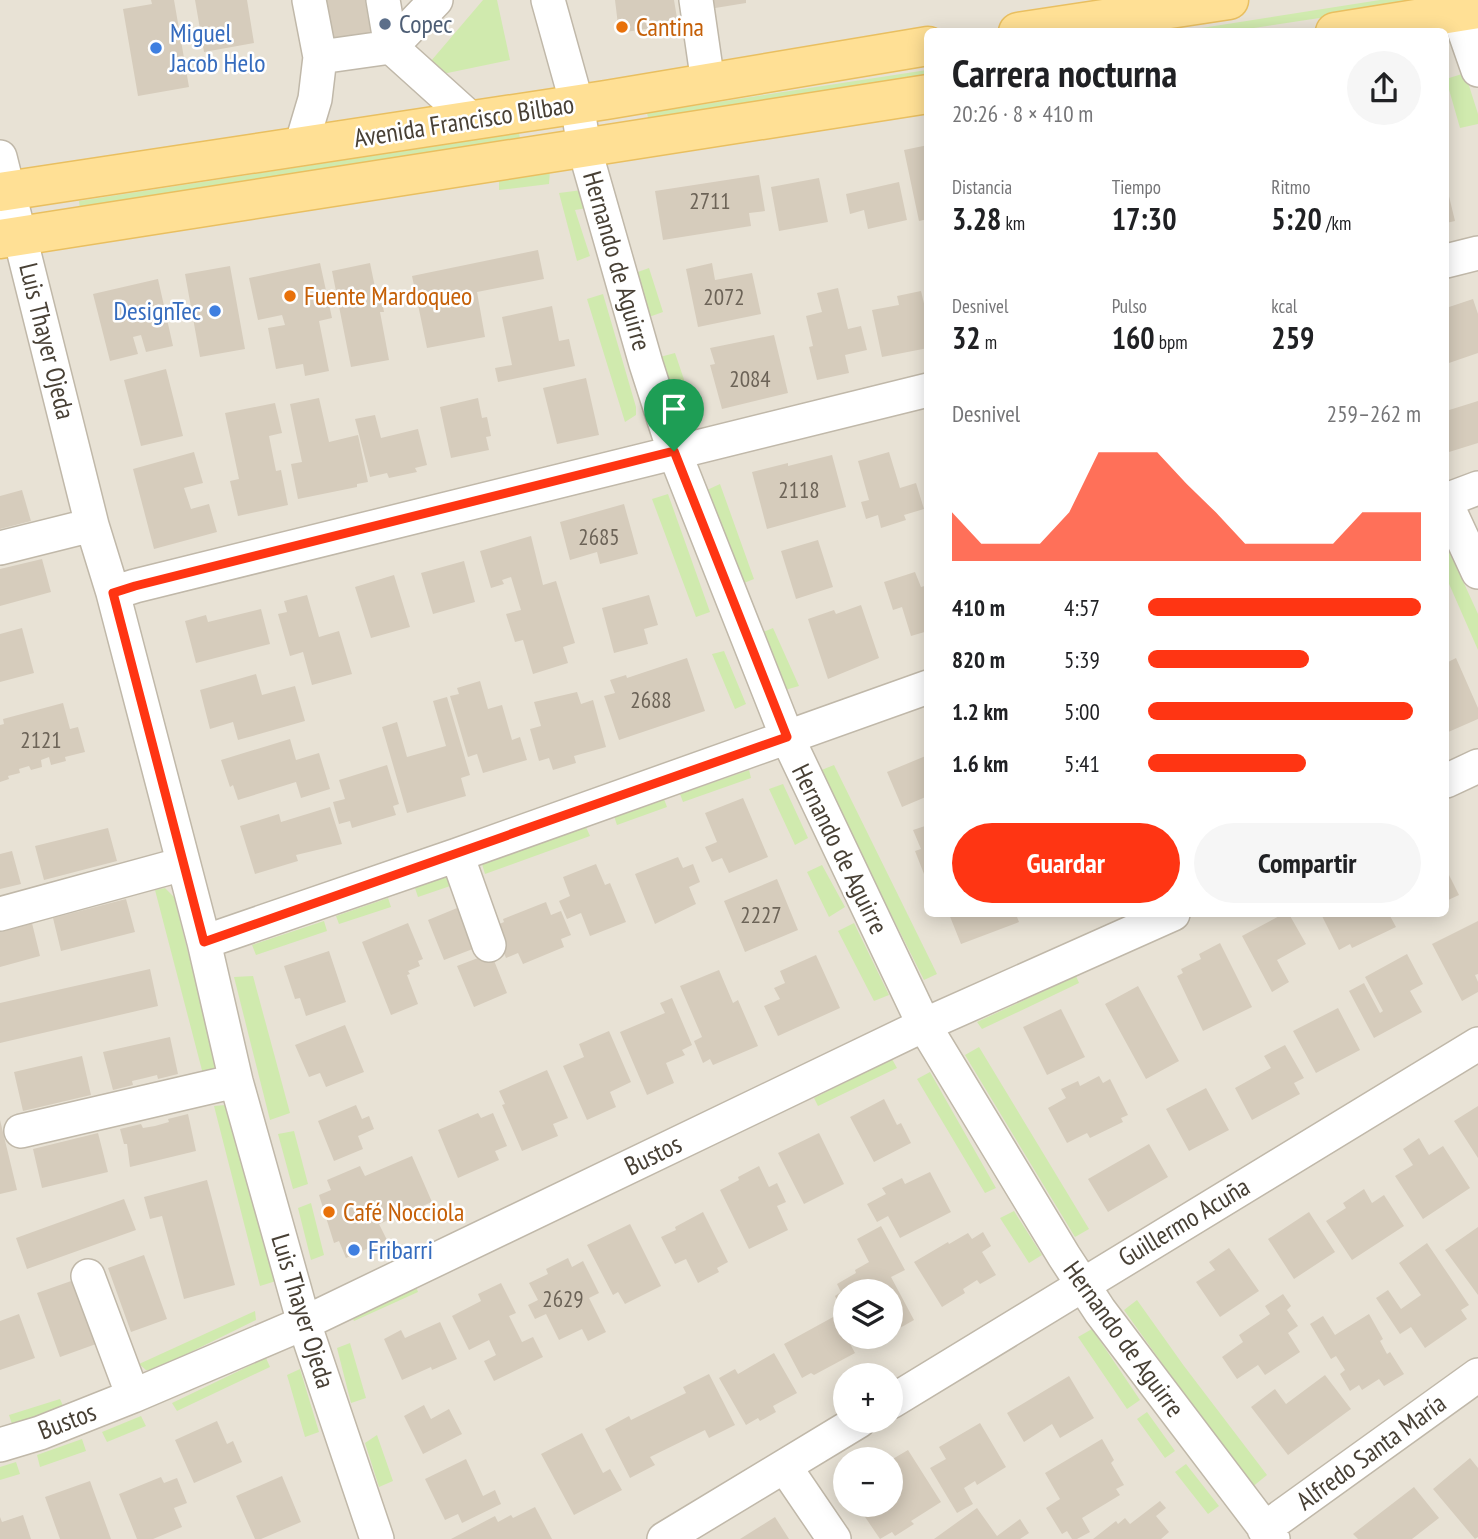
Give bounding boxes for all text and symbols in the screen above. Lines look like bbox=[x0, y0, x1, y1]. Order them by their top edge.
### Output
place label: Copec bbox=[399, 7, 453, 40]
place label: Cantina bbox=[636, 10, 704, 43]
place label: Miguel Jacob Helo bbox=[169, 16, 265, 79]
marker: Copec bbox=[377, 16, 393, 32]
marker: Cantina bbox=[614, 19, 630, 35]
marker: Miguel Jacob Helo bbox=[148, 40, 164, 56]
text: Carrera nocturna bbox=[952, 48, 1177, 97]
button: share bbox=[1347, 51, 1421, 125]
street label: Avenida Francisco Bilbao bbox=[352, 87, 576, 154]
text: 20:26 · 8 × 410 m bbox=[952, 99, 1093, 128]
street label: Hernando de Aguirre bbox=[576, 167, 659, 354]
text: Distancia bbox=[952, 175, 1012, 199]
text: Tiempo bbox=[1112, 175, 1161, 199]
text: Ritmo bbox=[1271, 175, 1310, 199]
house number: 2711 bbox=[689, 186, 731, 215]
text: 3.28 bbox=[952, 199, 1001, 238]
text: 17:30 bbox=[1112, 199, 1177, 238]
text: 5:20 bbox=[1271, 199, 1322, 238]
text: km bbox=[1001, 211, 1025, 235]
text: /km bbox=[1322, 211, 1351, 235]
street label: Luis Thayer Ojeda bbox=[12, 259, 83, 422]
place label: Fuente Mardoqueo bbox=[304, 279, 472, 312]
house number: 2072 bbox=[703, 282, 745, 311]
marker: Fuente Mardoqueo bbox=[282, 288, 298, 304]
place label: DesignTec bbox=[113, 294, 201, 327]
text: Desnivel bbox=[952, 294, 1008, 318]
text: Pulso bbox=[1112, 294, 1147, 318]
text: kcal bbox=[1271, 294, 1297, 318]
marker: DesignTec bbox=[207, 303, 223, 319]
text: 32 bbox=[952, 318, 981, 357]
text: 160 bbox=[1112, 318, 1155, 357]
text: 259 bbox=[1271, 318, 1314, 357]
text: m bbox=[981, 330, 997, 354]
text: bpm bbox=[1155, 330, 1188, 354]
house number: 2084 bbox=[729, 364, 771, 393]
pin bbox=[644, 379, 704, 451]
icon: arrive bbox=[655, 390, 693, 428]
text: Desnivel bbox=[952, 399, 1020, 428]
text: 259–262 m bbox=[1327, 399, 1421, 428]
house number: 2118 bbox=[778, 475, 820, 504]
house number: 2685 bbox=[578, 522, 620, 551]
text: 410 m bbox=[952, 593, 1005, 622]
text: 4:57 bbox=[1064, 593, 1100, 622]
text: 820 m bbox=[952, 645, 1005, 674]
text: 5:39 bbox=[1064, 645, 1100, 674]
house number: 2688 bbox=[630, 685, 672, 714]
text: 1.2 km bbox=[952, 697, 1008, 726]
text: 5:00 bbox=[1064, 697, 1100, 726]
house number: 2121 bbox=[20, 725, 62, 754]
text: 1.6 km bbox=[952, 749, 1008, 778]
text: 5:41 bbox=[1064, 749, 1100, 778]
street label: Hernando de Aguirre bbox=[785, 758, 896, 939]
button: Guardar bbox=[952, 823, 1180, 903]
button: Compartir bbox=[1194, 823, 1421, 903]
house number: 2227 bbox=[740, 900, 782, 929]
street label: Bustos bbox=[619, 1127, 687, 1182]
street label: Guillermo Acuña bbox=[1112, 1170, 1255, 1274]
place label: Café Nocciola bbox=[343, 1195, 464, 1228]
marker: Café Nocciola bbox=[321, 1204, 337, 1220]
street label: Luis Thayer Ojeda bbox=[264, 1230, 343, 1392]
place label: Fribarri bbox=[368, 1233, 433, 1266]
marker: Fribarri bbox=[346, 1242, 362, 1258]
street label: Hernando de Aguirre bbox=[1057, 1254, 1192, 1423]
map controls bbox=[833, 1279, 903, 1517]
button: layers bbox=[833, 1279, 903, 1349]
house number: 2629 bbox=[542, 1284, 584, 1313]
button: + bbox=[833, 1363, 903, 1433]
street label: Alfredo Santa María bbox=[1289, 1386, 1452, 1517]
street label: Bustos bbox=[33, 1395, 100, 1447]
button: − bbox=[833, 1447, 903, 1517]

